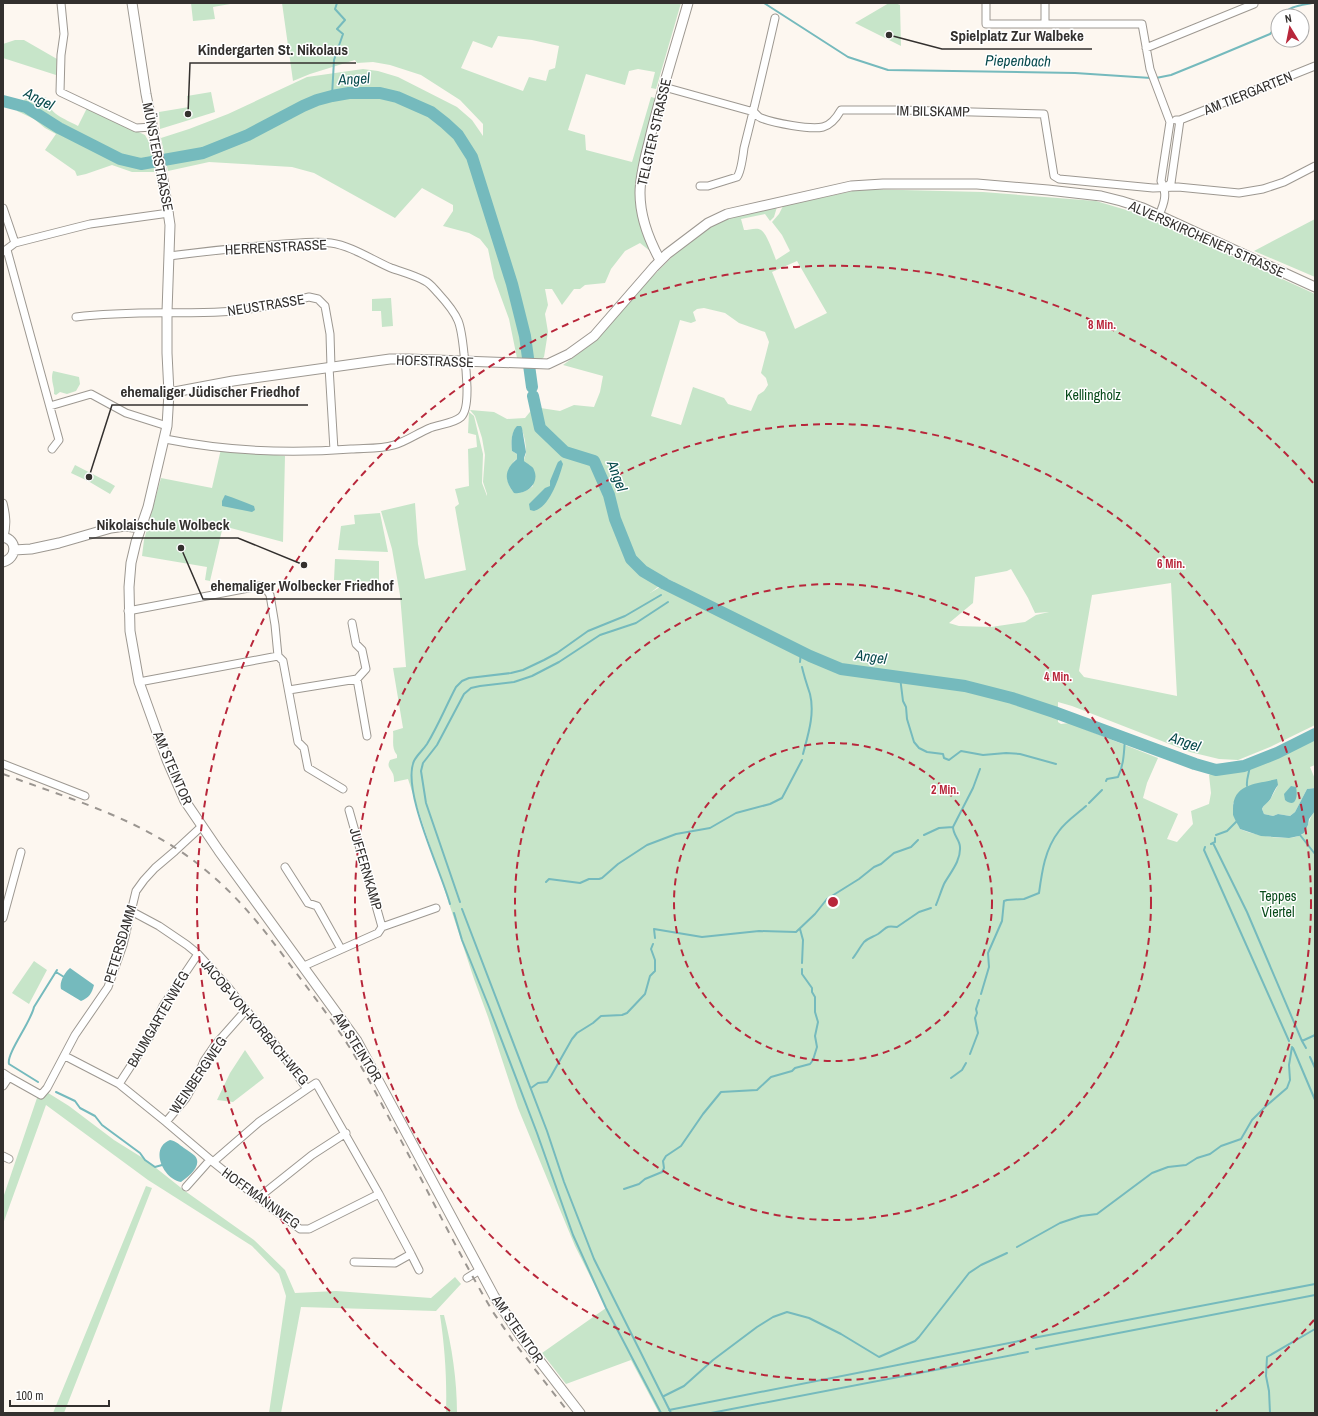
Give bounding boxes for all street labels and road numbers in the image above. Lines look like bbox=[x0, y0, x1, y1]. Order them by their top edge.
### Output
street label: AM TIERGARTEN bbox=[1200, 67, 1295, 119]
street label: TELGTER STRASSE bbox=[633, 77, 675, 187]
street label: MÜNSTERSTRASSE bbox=[139, 101, 177, 213]
street label: IM BILSKAMP bbox=[896, 101, 970, 121]
street label: ALVERSKIRCHENER STRASSE bbox=[1125, 196, 1288, 282]
street label: HERRENSTRASSE bbox=[225, 235, 327, 259]
street label: NEUSTRASSE bbox=[226, 290, 306, 320]
street label: HOFSTRASSE bbox=[396, 351, 474, 371]
street label: AM STEINTOR bbox=[149, 728, 197, 808]
street label: JUFFERNKAMP bbox=[346, 826, 386, 913]
street label: PETERSDAMM bbox=[100, 903, 140, 985]
street label: JACOB-VON-KORBACH-WEG bbox=[197, 955, 313, 1089]
street label: BAUMGARTENWEG bbox=[123, 968, 193, 1070]
street label: AM STEINTOR bbox=[329, 1008, 386, 1085]
street label: WEINBERGWEG bbox=[165, 1033, 231, 1117]
street label: HOFFMANNWEG bbox=[218, 1164, 304, 1232]
street label: AM STEINTOR bbox=[488, 1291, 548, 1366]

